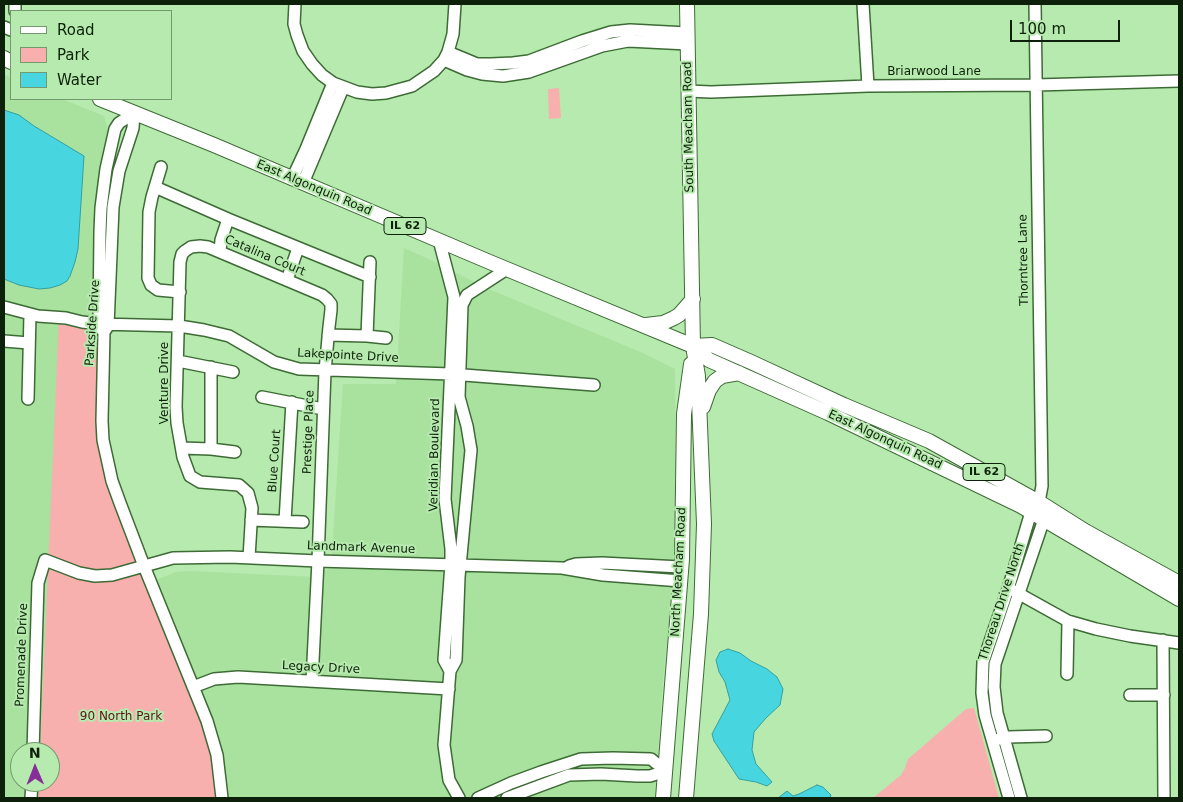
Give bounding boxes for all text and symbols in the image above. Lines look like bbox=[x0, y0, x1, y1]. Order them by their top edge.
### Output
legend bbox=[10, 10, 172, 100]
scale bar bbox=[1013, 10, 1123, 42]
text: 100 m bbox=[1018, 20, 1066, 38]
text: Road bbox=[57, 21, 95, 39]
text: Park bbox=[57, 46, 89, 64]
street label: South Meacham Road bbox=[681, 61, 697, 193]
street label: Briarwood Lane bbox=[887, 65, 981, 79]
text: Water bbox=[57, 71, 101, 89]
street label: East Algonquin Road bbox=[254, 157, 374, 219]
street label: Thorntree Lane bbox=[1016, 214, 1032, 306]
road number: IL 62 bbox=[384, 218, 426, 235]
street label: Catalina Court bbox=[223, 233, 307, 279]
street label: Parkside Drive bbox=[83, 279, 103, 367]
street label: Venture Drive bbox=[158, 342, 172, 424]
street label: Lakepointe Drive bbox=[297, 346, 399, 366]
street label: Prestige Place bbox=[300, 390, 318, 474]
street label: Veridian Boulevard bbox=[427, 398, 443, 512]
street label: East Algonquin Road bbox=[826, 407, 944, 473]
street label: Blue Court bbox=[266, 429, 284, 493]
road number: IL 62 bbox=[963, 464, 1005, 481]
street label: North Meacham Road bbox=[668, 507, 690, 637]
street label: Landmark Avenue bbox=[306, 539, 416, 557]
street label: Thoreau Drive North bbox=[976, 542, 1028, 662]
street label: Promenade Drive bbox=[13, 603, 31, 707]
street label: Legacy Drive bbox=[282, 659, 360, 677]
park label: 90 North Park bbox=[80, 710, 162, 724]
north arrow bbox=[10, 742, 60, 792]
text: N bbox=[29, 745, 41, 761]

